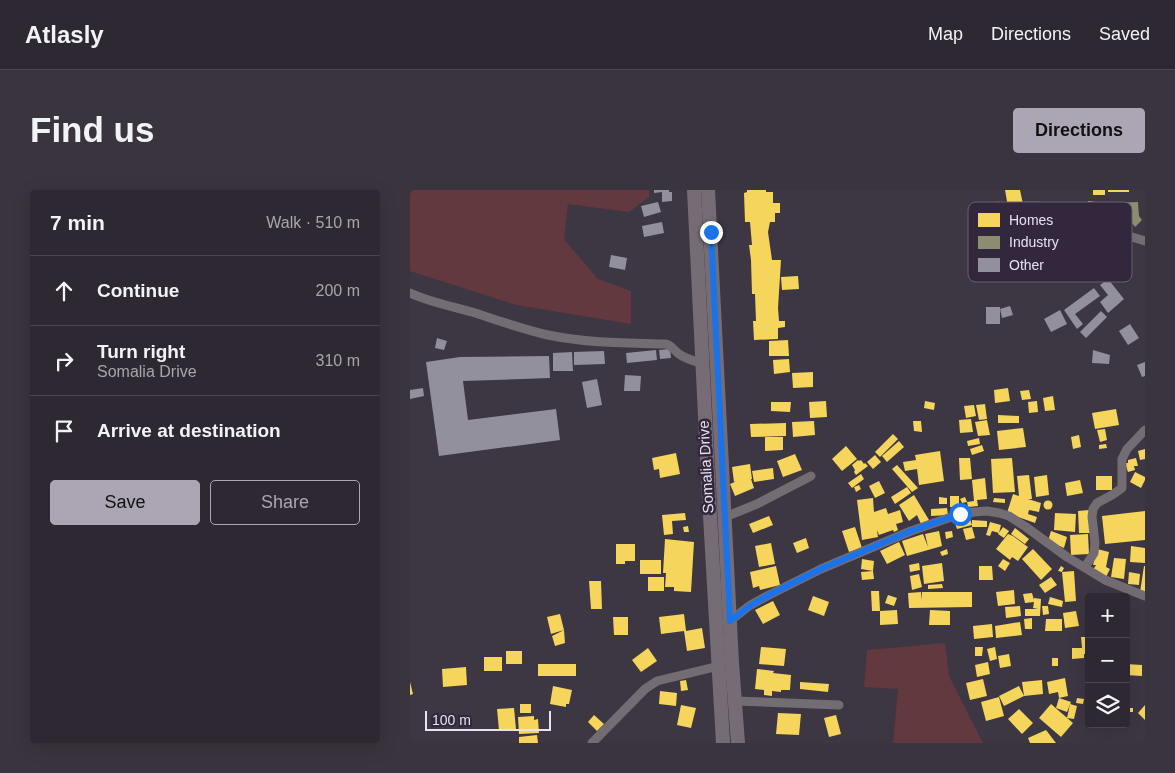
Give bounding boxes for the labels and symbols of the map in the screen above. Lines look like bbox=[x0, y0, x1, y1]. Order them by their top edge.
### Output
legend bbox=[968, 202, 1132, 282]
text: Homes bbox=[1009, 212, 1053, 228]
route end bbox=[700, 221, 723, 244]
text: Industry bbox=[1009, 234, 1059, 250]
text: Other bbox=[1009, 257, 1044, 273]
street label: Somalia Drive bbox=[695, 420, 716, 514]
route start bbox=[949, 503, 972, 526]
scale bar bbox=[425, 708, 551, 731]

